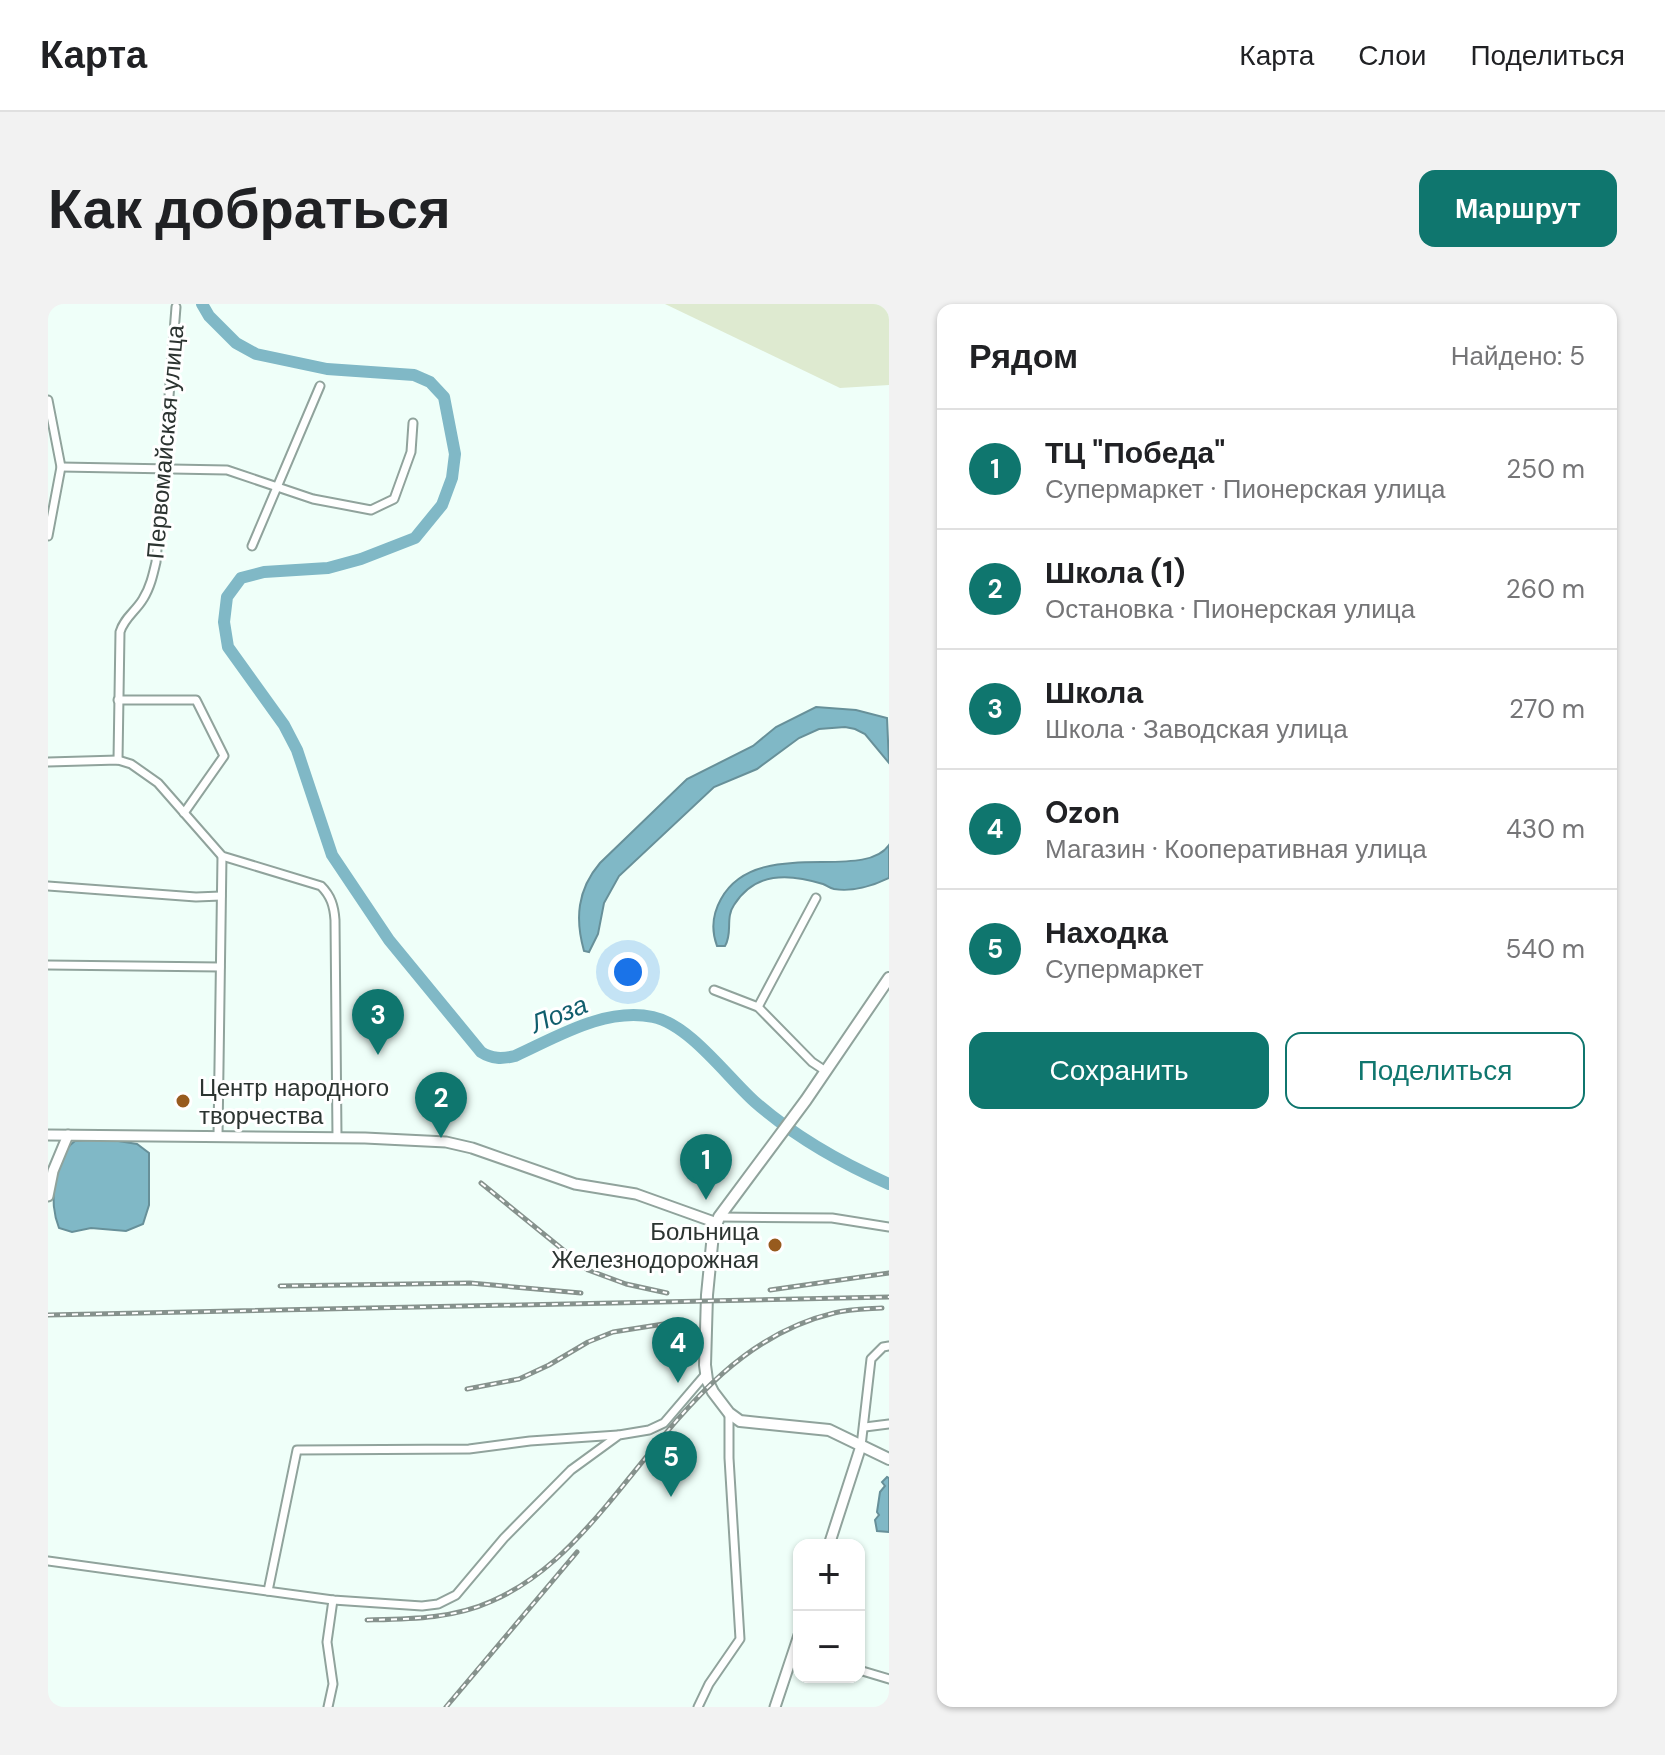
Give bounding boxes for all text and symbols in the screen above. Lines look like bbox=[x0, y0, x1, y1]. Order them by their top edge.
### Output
text: Карта bbox=[40, 30, 147, 80]
text: Карта bbox=[1239, 37, 1314, 74]
text: Слои bbox=[1358, 37, 1426, 74]
text: Поделиться bbox=[1470, 37, 1625, 74]
button: Маршрут bbox=[1419, 170, 1617, 247]
text: Как добраться bbox=[48, 172, 451, 245]
street label: Первомайская улица bbox=[139, 323, 191, 560]
text: Рядом bbox=[969, 334, 1078, 379]
text: Найдено: 5 bbox=[1451, 339, 1585, 373]
text: ТЦ "Победа" bbox=[1045, 433, 1225, 472]
text: 1 bbox=[990, 452, 1000, 486]
text: 250 m bbox=[1506, 452, 1585, 486]
text: Супермаркет · Пионерская улица bbox=[1045, 472, 1446, 506]
text: Школа (1) bbox=[1045, 553, 1185, 592]
text: 2 bbox=[987, 572, 1003, 606]
text: 260 m bbox=[1506, 572, 1585, 606]
text: Остановка · Пионерская улица bbox=[1045, 592, 1415, 626]
text: Школа bbox=[1045, 673, 1143, 712]
text: 3 bbox=[987, 692, 1003, 726]
text: 270 m bbox=[1509, 692, 1585, 726]
text: Школа · Заводская улица bbox=[1045, 712, 1348, 746]
text: Ozon bbox=[1045, 793, 1120, 832]
text: 4 bbox=[987, 812, 1003, 846]
text: 430 m bbox=[1506, 812, 1585, 846]
text: Магазин · Кооперативная улица bbox=[1045, 832, 1427, 866]
text: Находка bbox=[1045, 913, 1168, 952]
text: 5 bbox=[987, 932, 1003, 966]
text: 540 m bbox=[1505, 932, 1585, 966]
your location bbox=[608, 952, 648, 992]
text: Супермаркет bbox=[1045, 952, 1204, 986]
water label: Лоза bbox=[524, 987, 592, 1041]
pin: 3 bbox=[352, 989, 404, 1055]
button: Сохранить bbox=[969, 1032, 1269, 1109]
button: Поделиться bbox=[1285, 1032, 1585, 1109]
place label: Центр народного творчества bbox=[199, 1072, 389, 1131]
pin: 2 bbox=[415, 1072, 467, 1138]
marker: Центр народного творчества bbox=[174, 1092, 192, 1110]
pin: 1 bbox=[680, 1134, 732, 1200]
place label: Больница Железнодорожная bbox=[551, 1216, 760, 1275]
marker: Больница Железнодорожная bbox=[766, 1236, 784, 1254]
pin: 4 bbox=[652, 1317, 704, 1383]
pin: 5 bbox=[645, 1431, 697, 1497]
map controls bbox=[793, 1539, 865, 1683]
button: + bbox=[793, 1539, 865, 1611]
button: − bbox=[793, 1611, 865, 1683]

